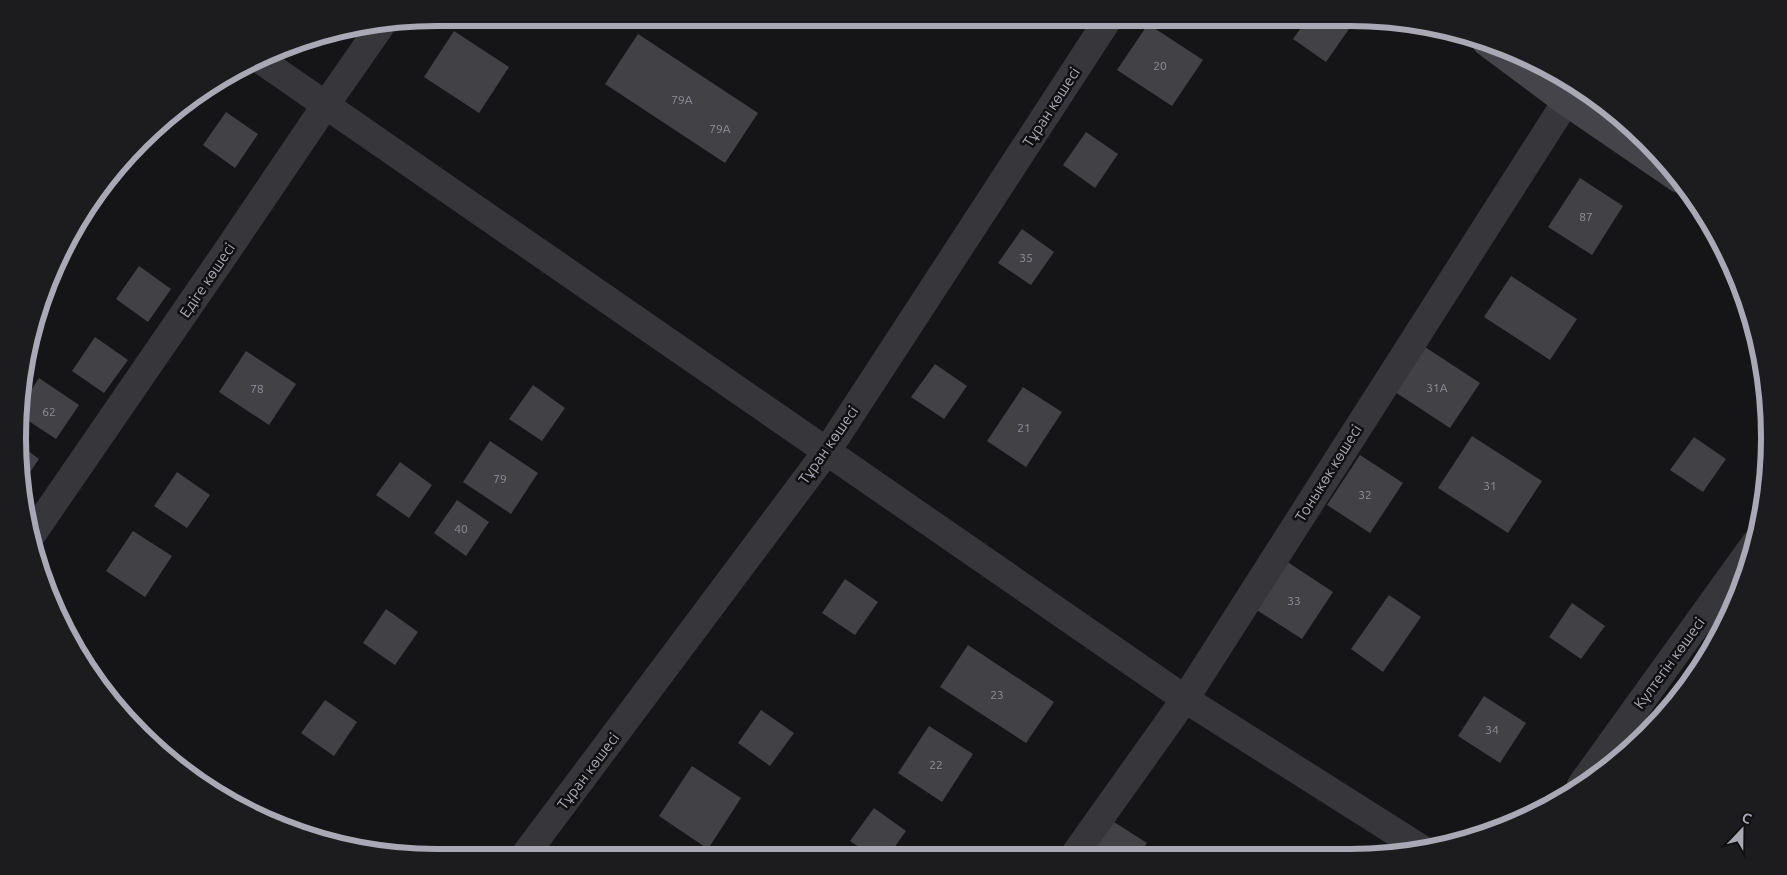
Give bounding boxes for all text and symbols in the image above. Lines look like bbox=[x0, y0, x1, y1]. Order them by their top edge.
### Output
house number: 20 bbox=[1153, 59, 1167, 72]
street label: Тұран көшесі bbox=[1019, 64, 1083, 150]
house number: 79А bbox=[671, 93, 693, 106]
house number: 79А bbox=[709, 122, 731, 135]
house number: 87 bbox=[1579, 210, 1593, 223]
street label: Едіге көшесі bbox=[176, 240, 238, 320]
house number: 35 bbox=[1019, 251, 1033, 264]
house number: 31А bbox=[1426, 381, 1448, 394]
house number: 78 bbox=[250, 382, 264, 395]
street label: Тұран көшесі bbox=[795, 403, 861, 487]
house number: 62 bbox=[42, 405, 56, 418]
house number: 21 bbox=[1017, 421, 1031, 434]
street label: Тоныкөк көшесі bbox=[1291, 421, 1365, 525]
house number: 79 bbox=[493, 472, 507, 485]
house number: 31 bbox=[1483, 479, 1497, 492]
house number: 32 bbox=[1358, 488, 1372, 501]
house number: 40 bbox=[454, 522, 468, 535]
house number: 33 bbox=[1287, 594, 1301, 607]
street label: Күлтегін көшесі bbox=[1630, 614, 1708, 712]
house number: 23 bbox=[990, 688, 1004, 701]
house number: 34 bbox=[1485, 723, 1499, 736]
street label: Тұран көшесі bbox=[554, 729, 622, 813]
house number: 22 bbox=[929, 758, 943, 771]
north arrow bbox=[1717, 805, 1767, 855]
text: С bbox=[1740, 809, 1754, 827]

